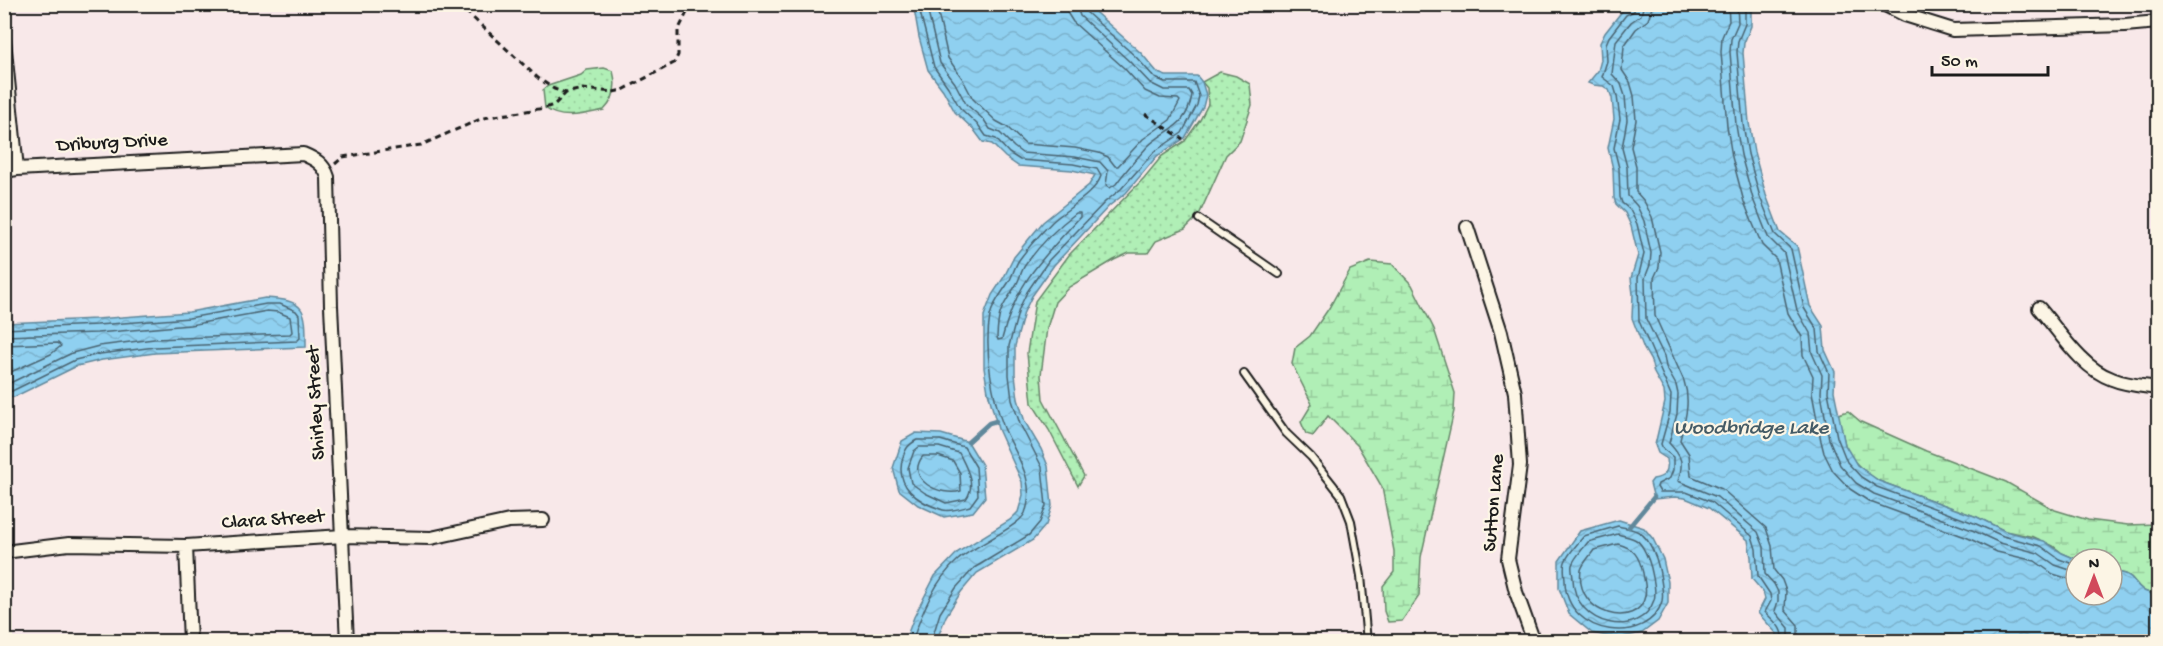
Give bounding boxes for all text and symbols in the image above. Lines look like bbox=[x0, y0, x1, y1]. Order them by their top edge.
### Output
scale bar bbox=[1932, 39, 2048, 77]
text: 50 m bbox=[1941, 52, 1978, 73]
street label: Driburg Drive bbox=[54, 130, 169, 158]
street label: Shirley Street bbox=[302, 344, 331, 461]
water label: Woodbridge Lake bbox=[1674, 417, 1829, 442]
street label: Sutton Lane bbox=[1479, 453, 1511, 553]
street label: Clara Street bbox=[221, 506, 327, 536]
north arrow bbox=[2064, 547, 2124, 607]
text: N bbox=[2089, 556, 2100, 575]

